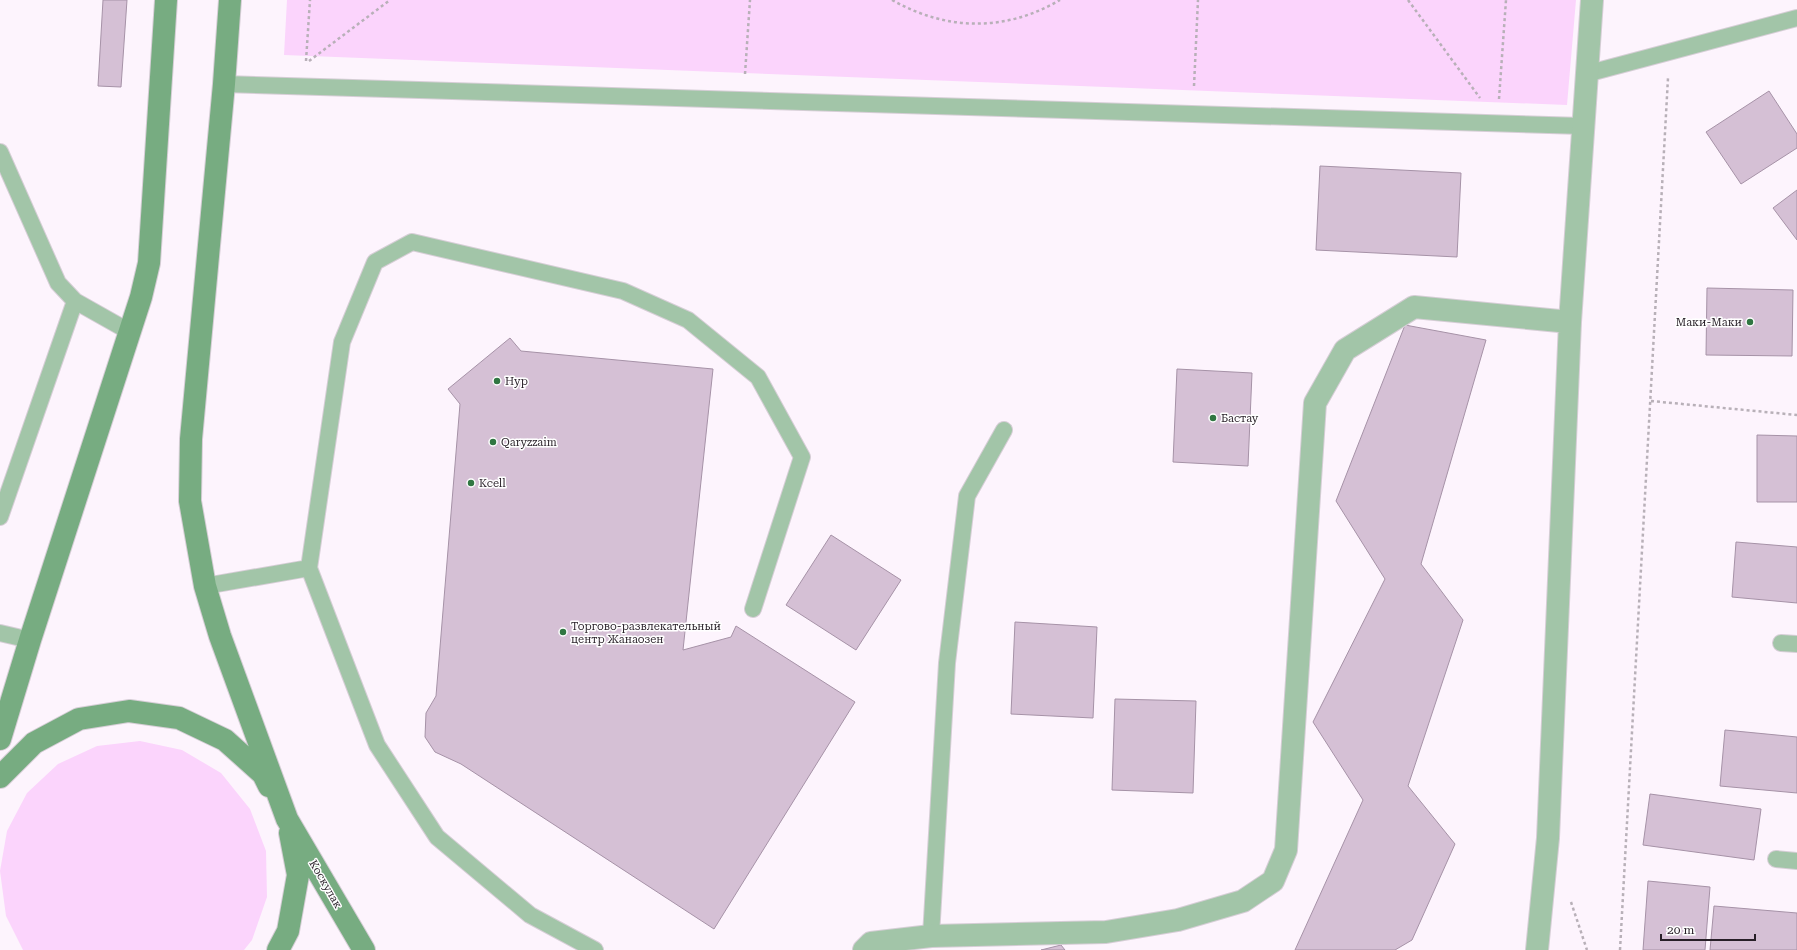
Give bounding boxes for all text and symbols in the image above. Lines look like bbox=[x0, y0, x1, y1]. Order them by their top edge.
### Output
place label: Маки-Маки bbox=[1676, 316, 1742, 329]
marker: Маки-Маки bbox=[1745, 317, 1755, 327]
place label: Нур bbox=[505, 375, 528, 388]
marker: Нур bbox=[492, 376, 502, 386]
place label: Бастау bbox=[1221, 412, 1259, 425]
marker: Бастау bbox=[1208, 413, 1218, 423]
place label: Qaryzzaim bbox=[501, 436, 557, 449]
marker: Qaryzzaim bbox=[488, 437, 498, 447]
place label: Kcell bbox=[479, 477, 506, 490]
marker: Kcell bbox=[466, 478, 476, 488]
place label: Торгово-развлекательный центр Жанаозен bbox=[571, 620, 721, 646]
marker: Торгово-развлекательный центр Жанаозен bbox=[558, 627, 568, 637]
street label: Коскулак bbox=[307, 858, 345, 911]
scale bar bbox=[1661, 916, 1755, 942]
text: 20 m bbox=[1667, 923, 1694, 937]

